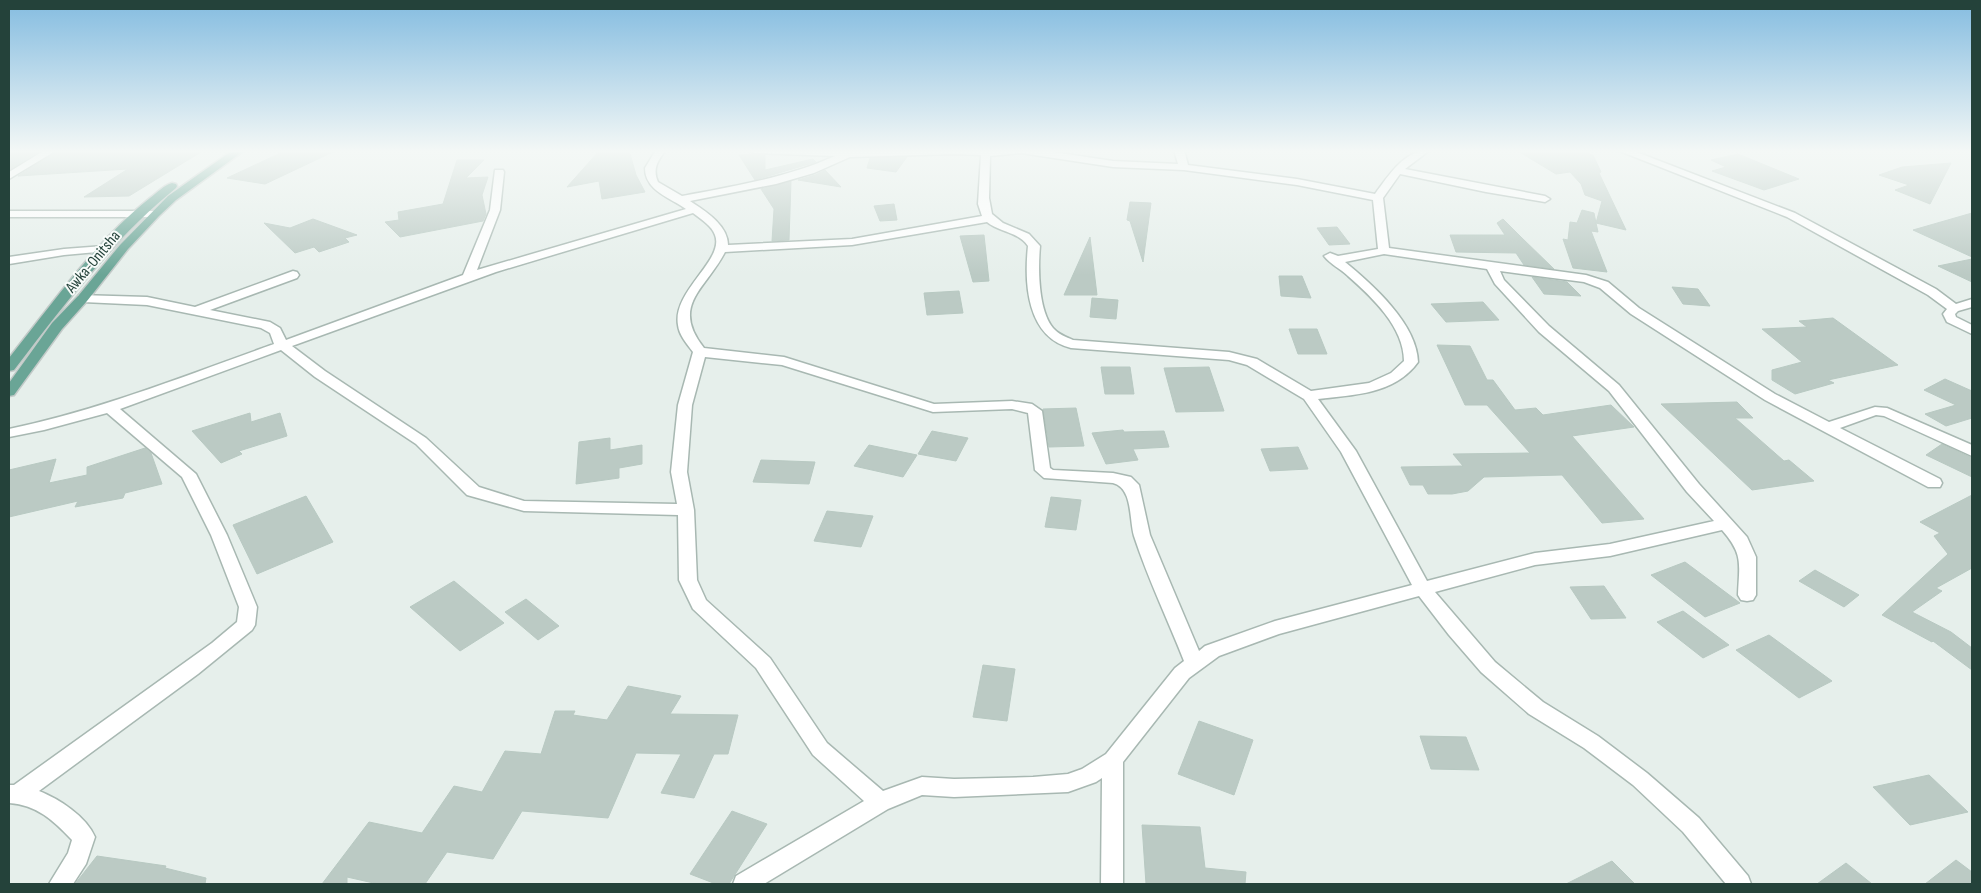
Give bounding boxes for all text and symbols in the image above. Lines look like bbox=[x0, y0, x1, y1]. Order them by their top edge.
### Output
street label: Awka-Onitsha bbox=[61, 227, 125, 298]

